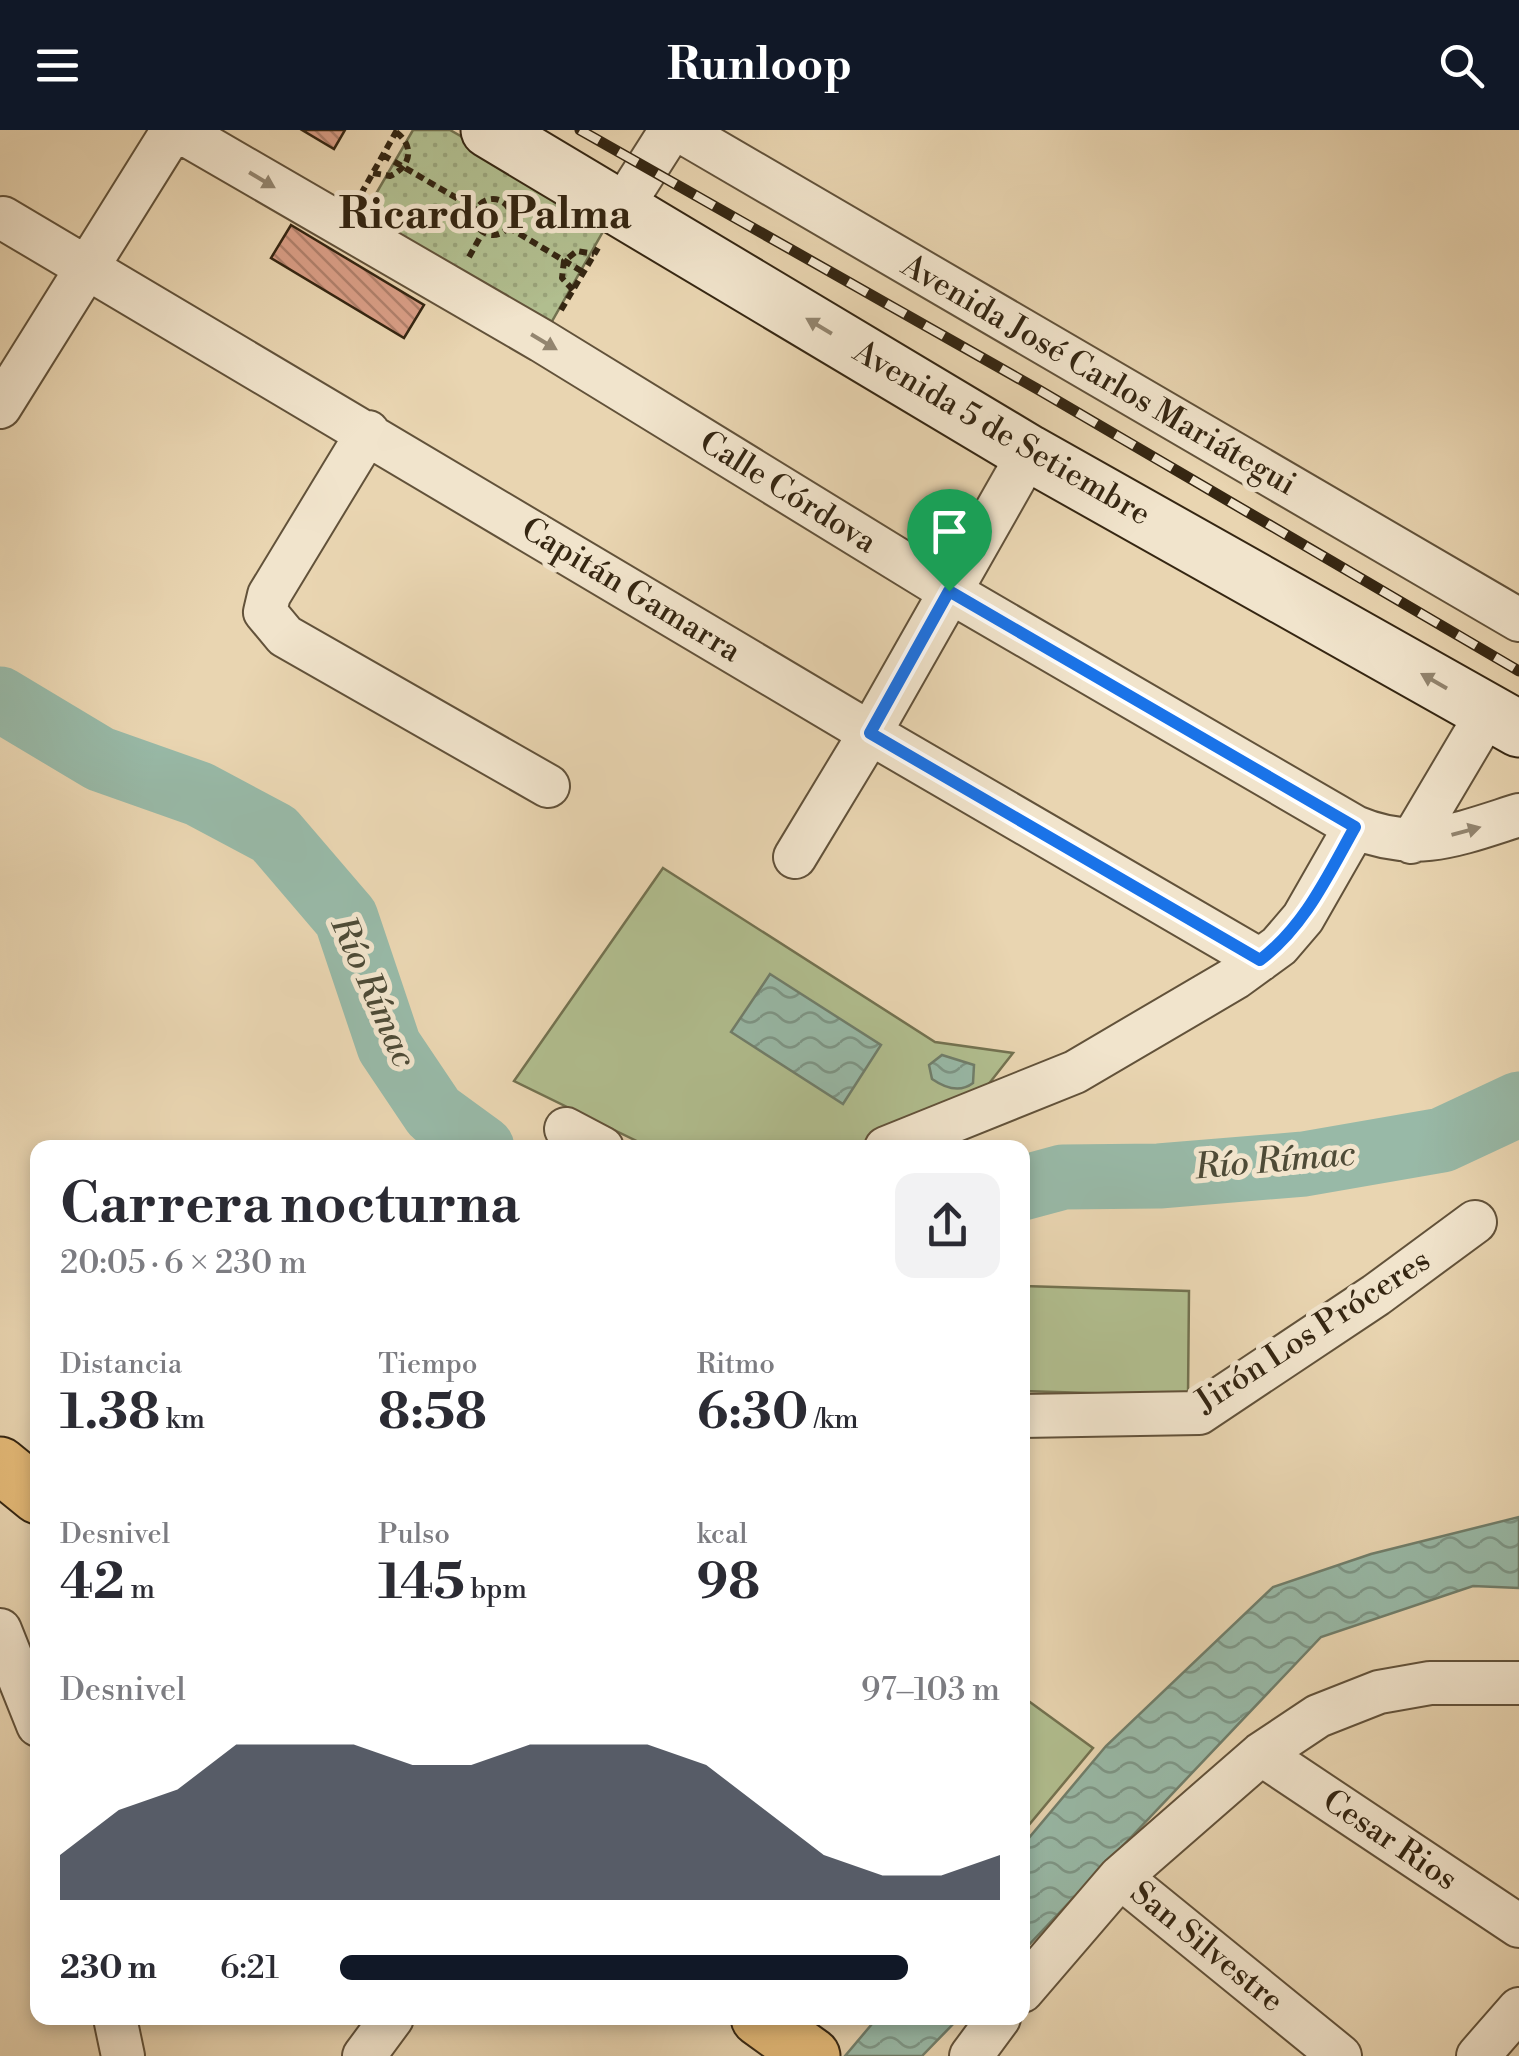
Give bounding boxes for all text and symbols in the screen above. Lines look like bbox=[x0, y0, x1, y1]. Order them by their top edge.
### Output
text: Runloop bbox=[667, 37, 852, 94]
icon: menu bbox=[30, 38, 85, 93]
icon: search bbox=[1434, 38, 1489, 93]
one-way arrow bbox=[248, 171, 276, 188]
district label: Ricardo Palma bbox=[338, 189, 632, 242]
street label: Avenida José Carlos Mariátegui bbox=[894, 245, 1303, 505]
one-way arrow bbox=[805, 318, 833, 335]
street label: Avenida 5 de Setiembre bbox=[845, 331, 1158, 534]
one-way arrow bbox=[530, 333, 558, 350]
street label: Calle Córdova bbox=[692, 422, 884, 563]
pin bbox=[907, 489, 992, 592]
icon: arrive bbox=[922, 504, 977, 559]
street label: Capitán Gamarra bbox=[514, 509, 749, 672]
one-way arrow bbox=[1420, 673, 1448, 691]
one-way arrow bbox=[1451, 822, 1482, 838]
water label: Río Rímac bbox=[320, 909, 426, 1075]
water label: Río Rímac bbox=[1192, 1133, 1358, 1190]
text: Carrera nocturna bbox=[60, 1171, 520, 1240]
button: share bbox=[895, 1173, 1000, 1278]
street label: Jirón Los Próceres bbox=[1187, 1240, 1438, 1422]
text: 20:05 · 6 × 230 m bbox=[60, 1243, 307, 1283]
text: Distancia bbox=[60, 1347, 182, 1382]
text: Tiempo bbox=[378, 1347, 478, 1382]
text: Ritmo bbox=[697, 1347, 775, 1382]
text: 1.38 bbox=[60, 1382, 160, 1444]
text: 8:58 bbox=[378, 1382, 487, 1444]
text: 6:30 bbox=[697, 1382, 808, 1444]
text: km bbox=[160, 1402, 205, 1437]
text: /km bbox=[808, 1402, 859, 1437]
text: Desnivel bbox=[60, 1517, 170, 1552]
text: Pulso bbox=[378, 1517, 450, 1552]
text: kcal bbox=[697, 1517, 747, 1552]
text: 42 bbox=[60, 1552, 125, 1614]
text: 145 bbox=[378, 1552, 465, 1614]
text: 98 bbox=[697, 1552, 760, 1614]
text: m bbox=[125, 1572, 155, 1607]
text: bpm bbox=[465, 1572, 527, 1607]
text: Desnivel bbox=[60, 1670, 186, 1710]
text: 97–103 m bbox=[861, 1670, 1000, 1710]
street label: Cesar Rios bbox=[1315, 1781, 1465, 1899]
street label: San Silvestre bbox=[1122, 1873, 1292, 2021]
text: 230 m bbox=[60, 1948, 157, 1988]
text: 6:21 bbox=[220, 1948, 279, 1988]

